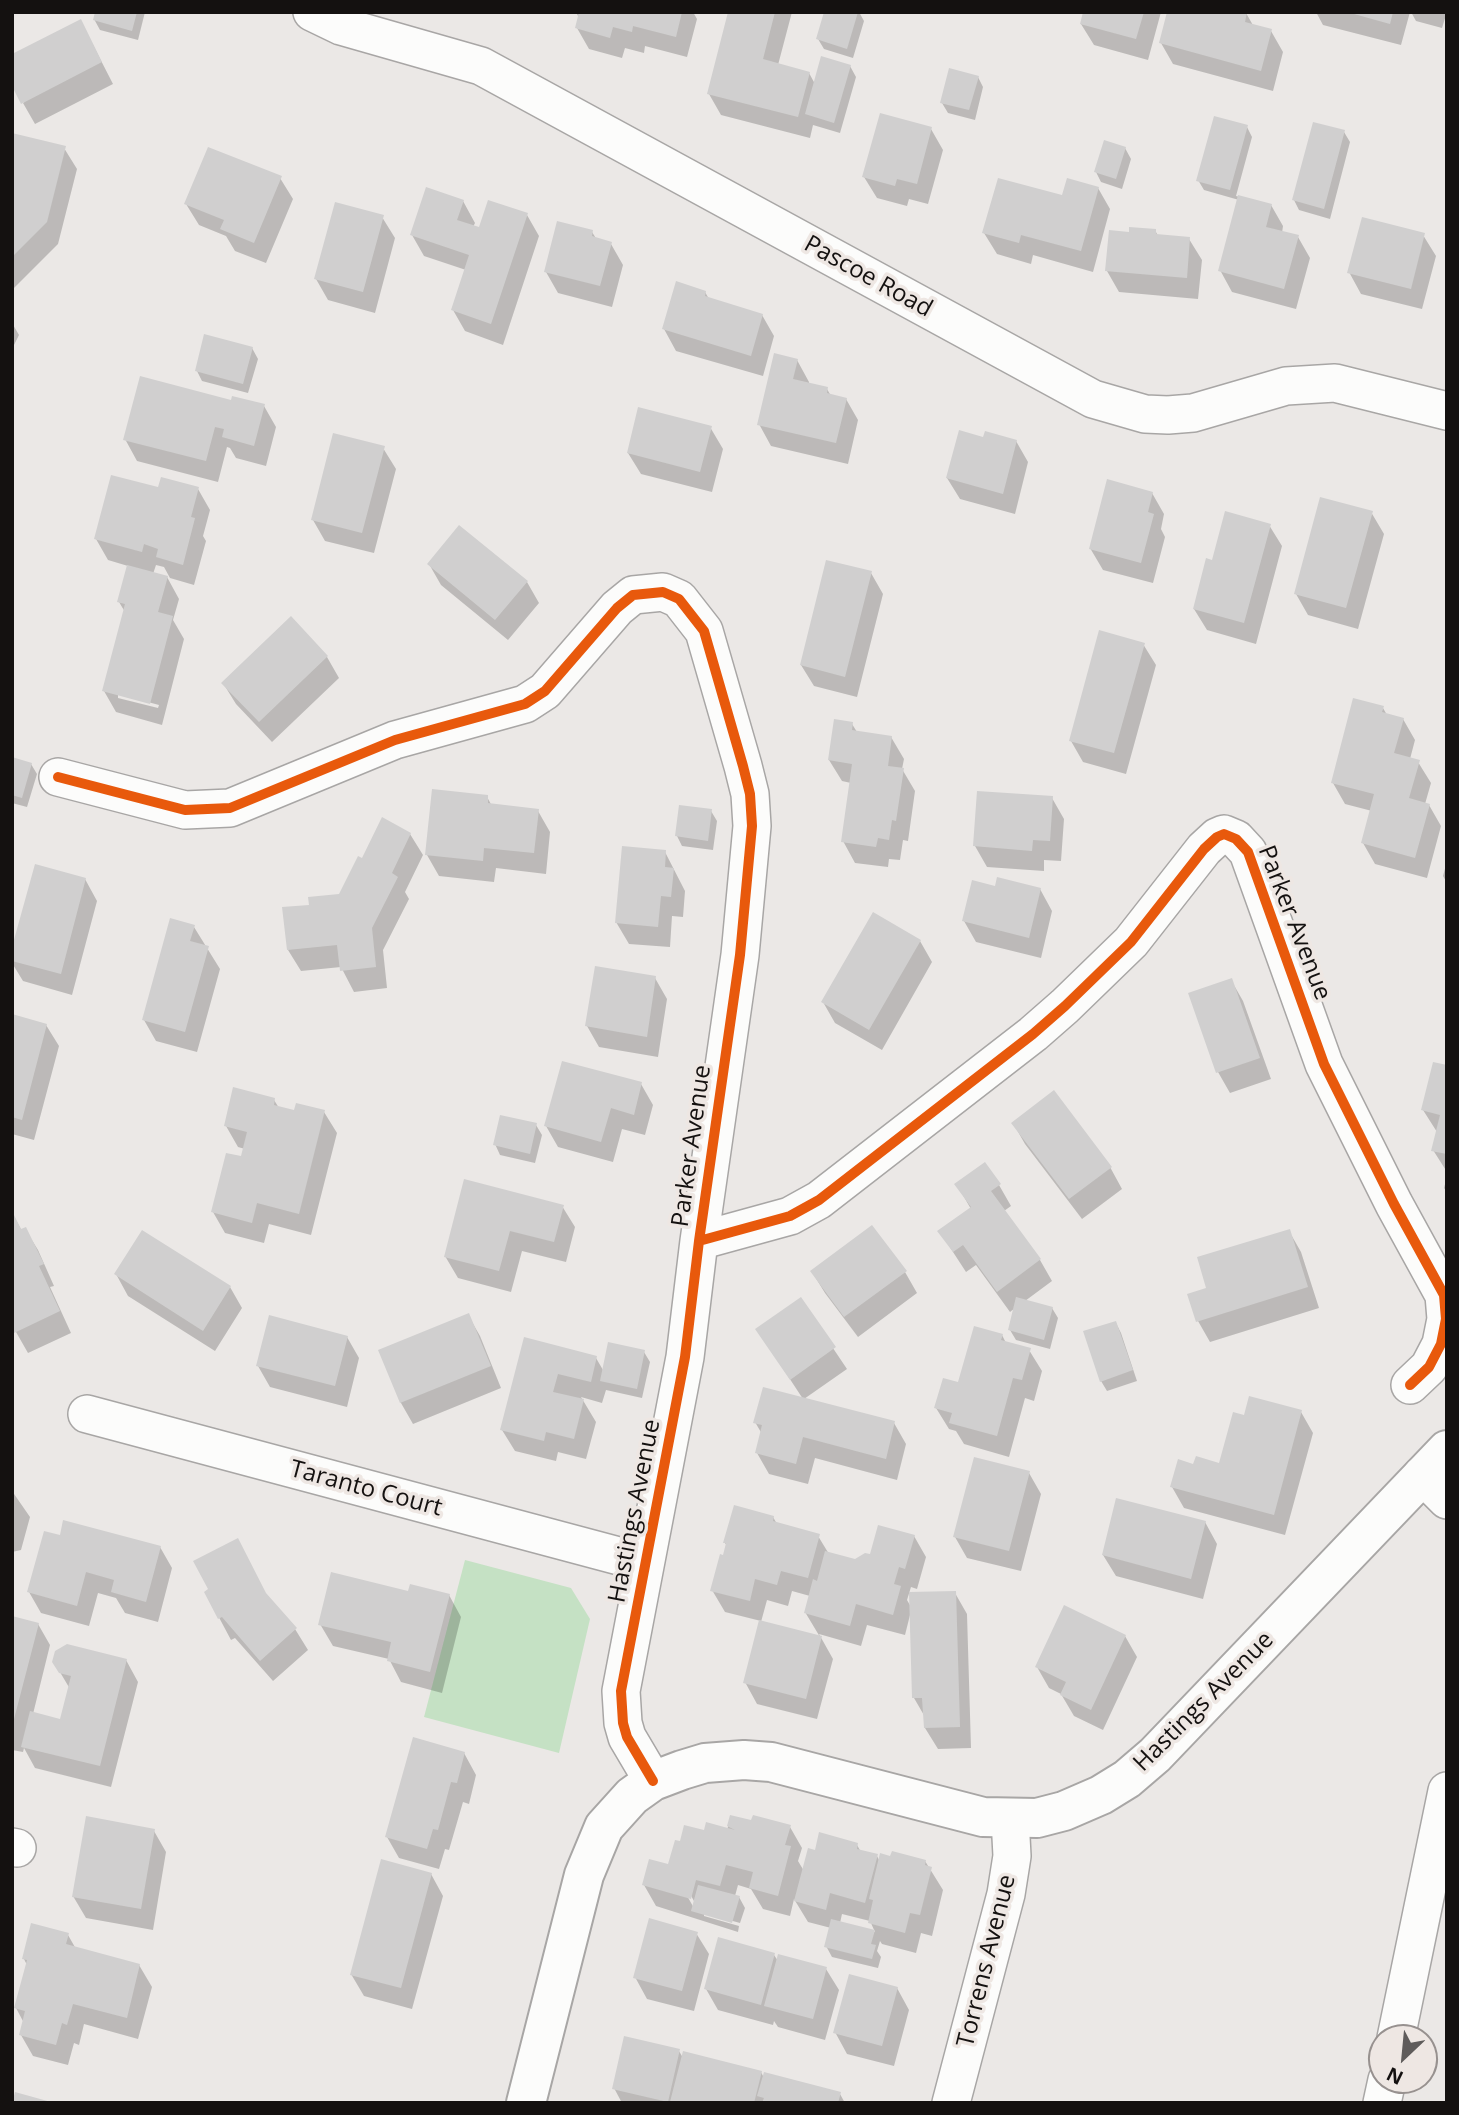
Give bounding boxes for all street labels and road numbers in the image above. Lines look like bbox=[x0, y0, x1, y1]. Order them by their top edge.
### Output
street label: Pascoe Road bbox=[799, 230, 937, 324]
street label: Parker Avenue bbox=[1251, 842, 1337, 1004]
street label: Parker Avenue bbox=[666, 1063, 718, 1229]
street label: Hastings Avenue bbox=[603, 1417, 667, 1605]
street label: Taranto Court bbox=[287, 1455, 445, 1523]
street label: Hastings Avenue bbox=[1128, 1626, 1280, 1778]
street label: Torrens Avenue bbox=[952, 1872, 1022, 2050]

